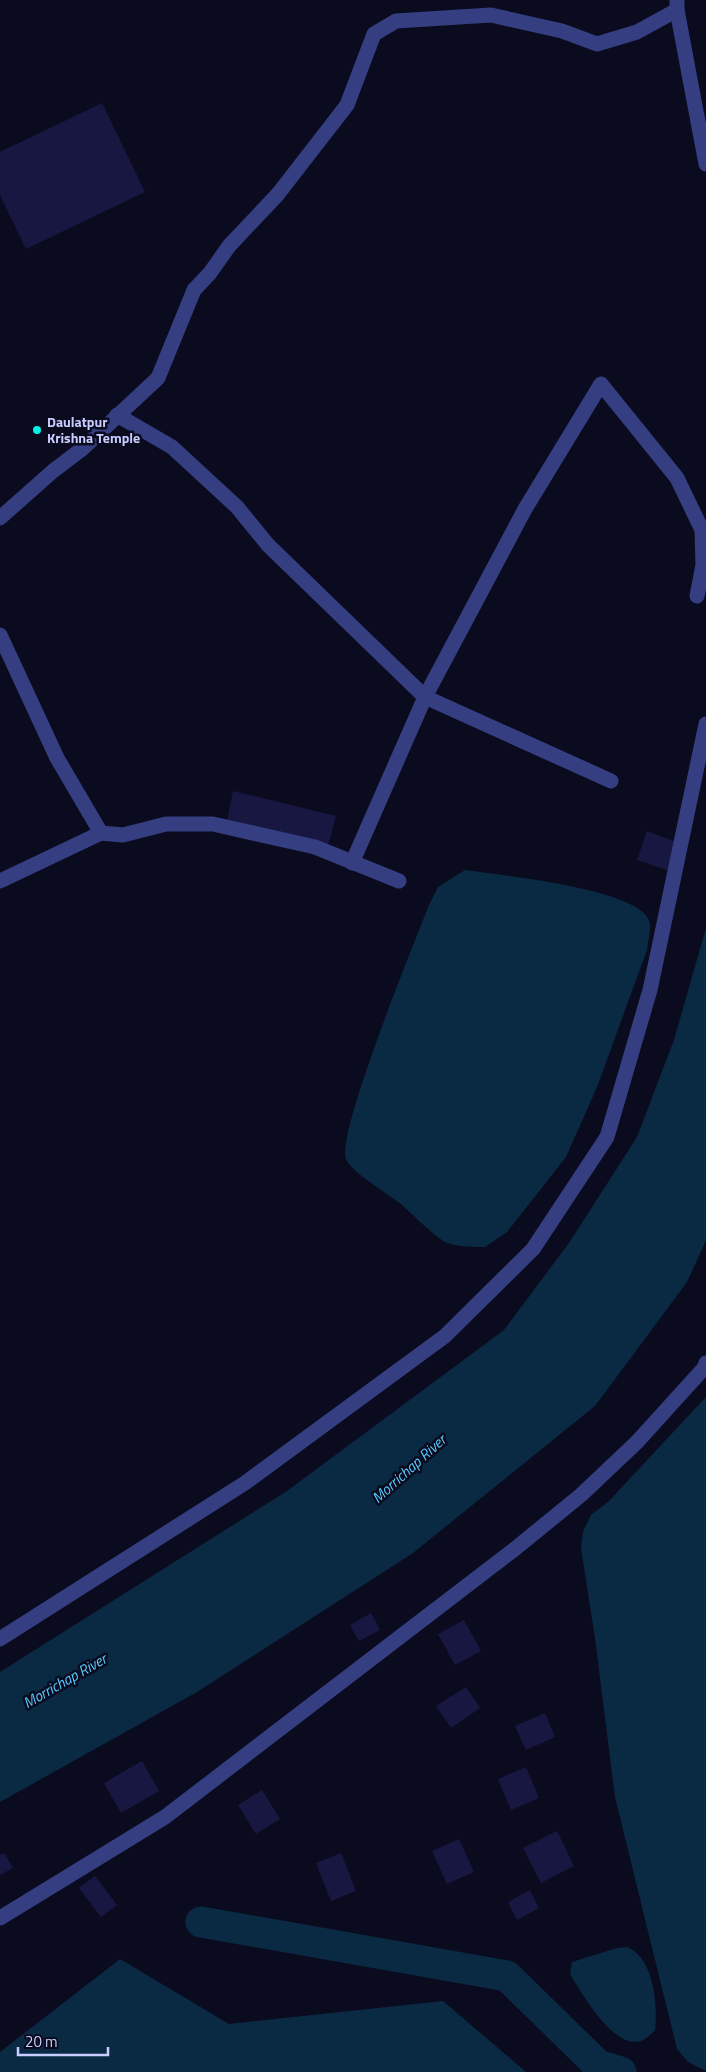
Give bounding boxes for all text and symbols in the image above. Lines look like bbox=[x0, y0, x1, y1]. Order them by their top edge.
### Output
place label: Daulatpur Krishna Temple bbox=[47, 411, 140, 448]
marker: Daulatpur Krishna Temple bbox=[31, 424, 43, 436]
water label: Morrichap River bbox=[366, 1427, 453, 1508]
water label: Morrichap River bbox=[19, 1646, 113, 1714]
scale bar bbox=[18, 2024, 108, 2056]
text: 20 m bbox=[25, 2030, 58, 2053]

